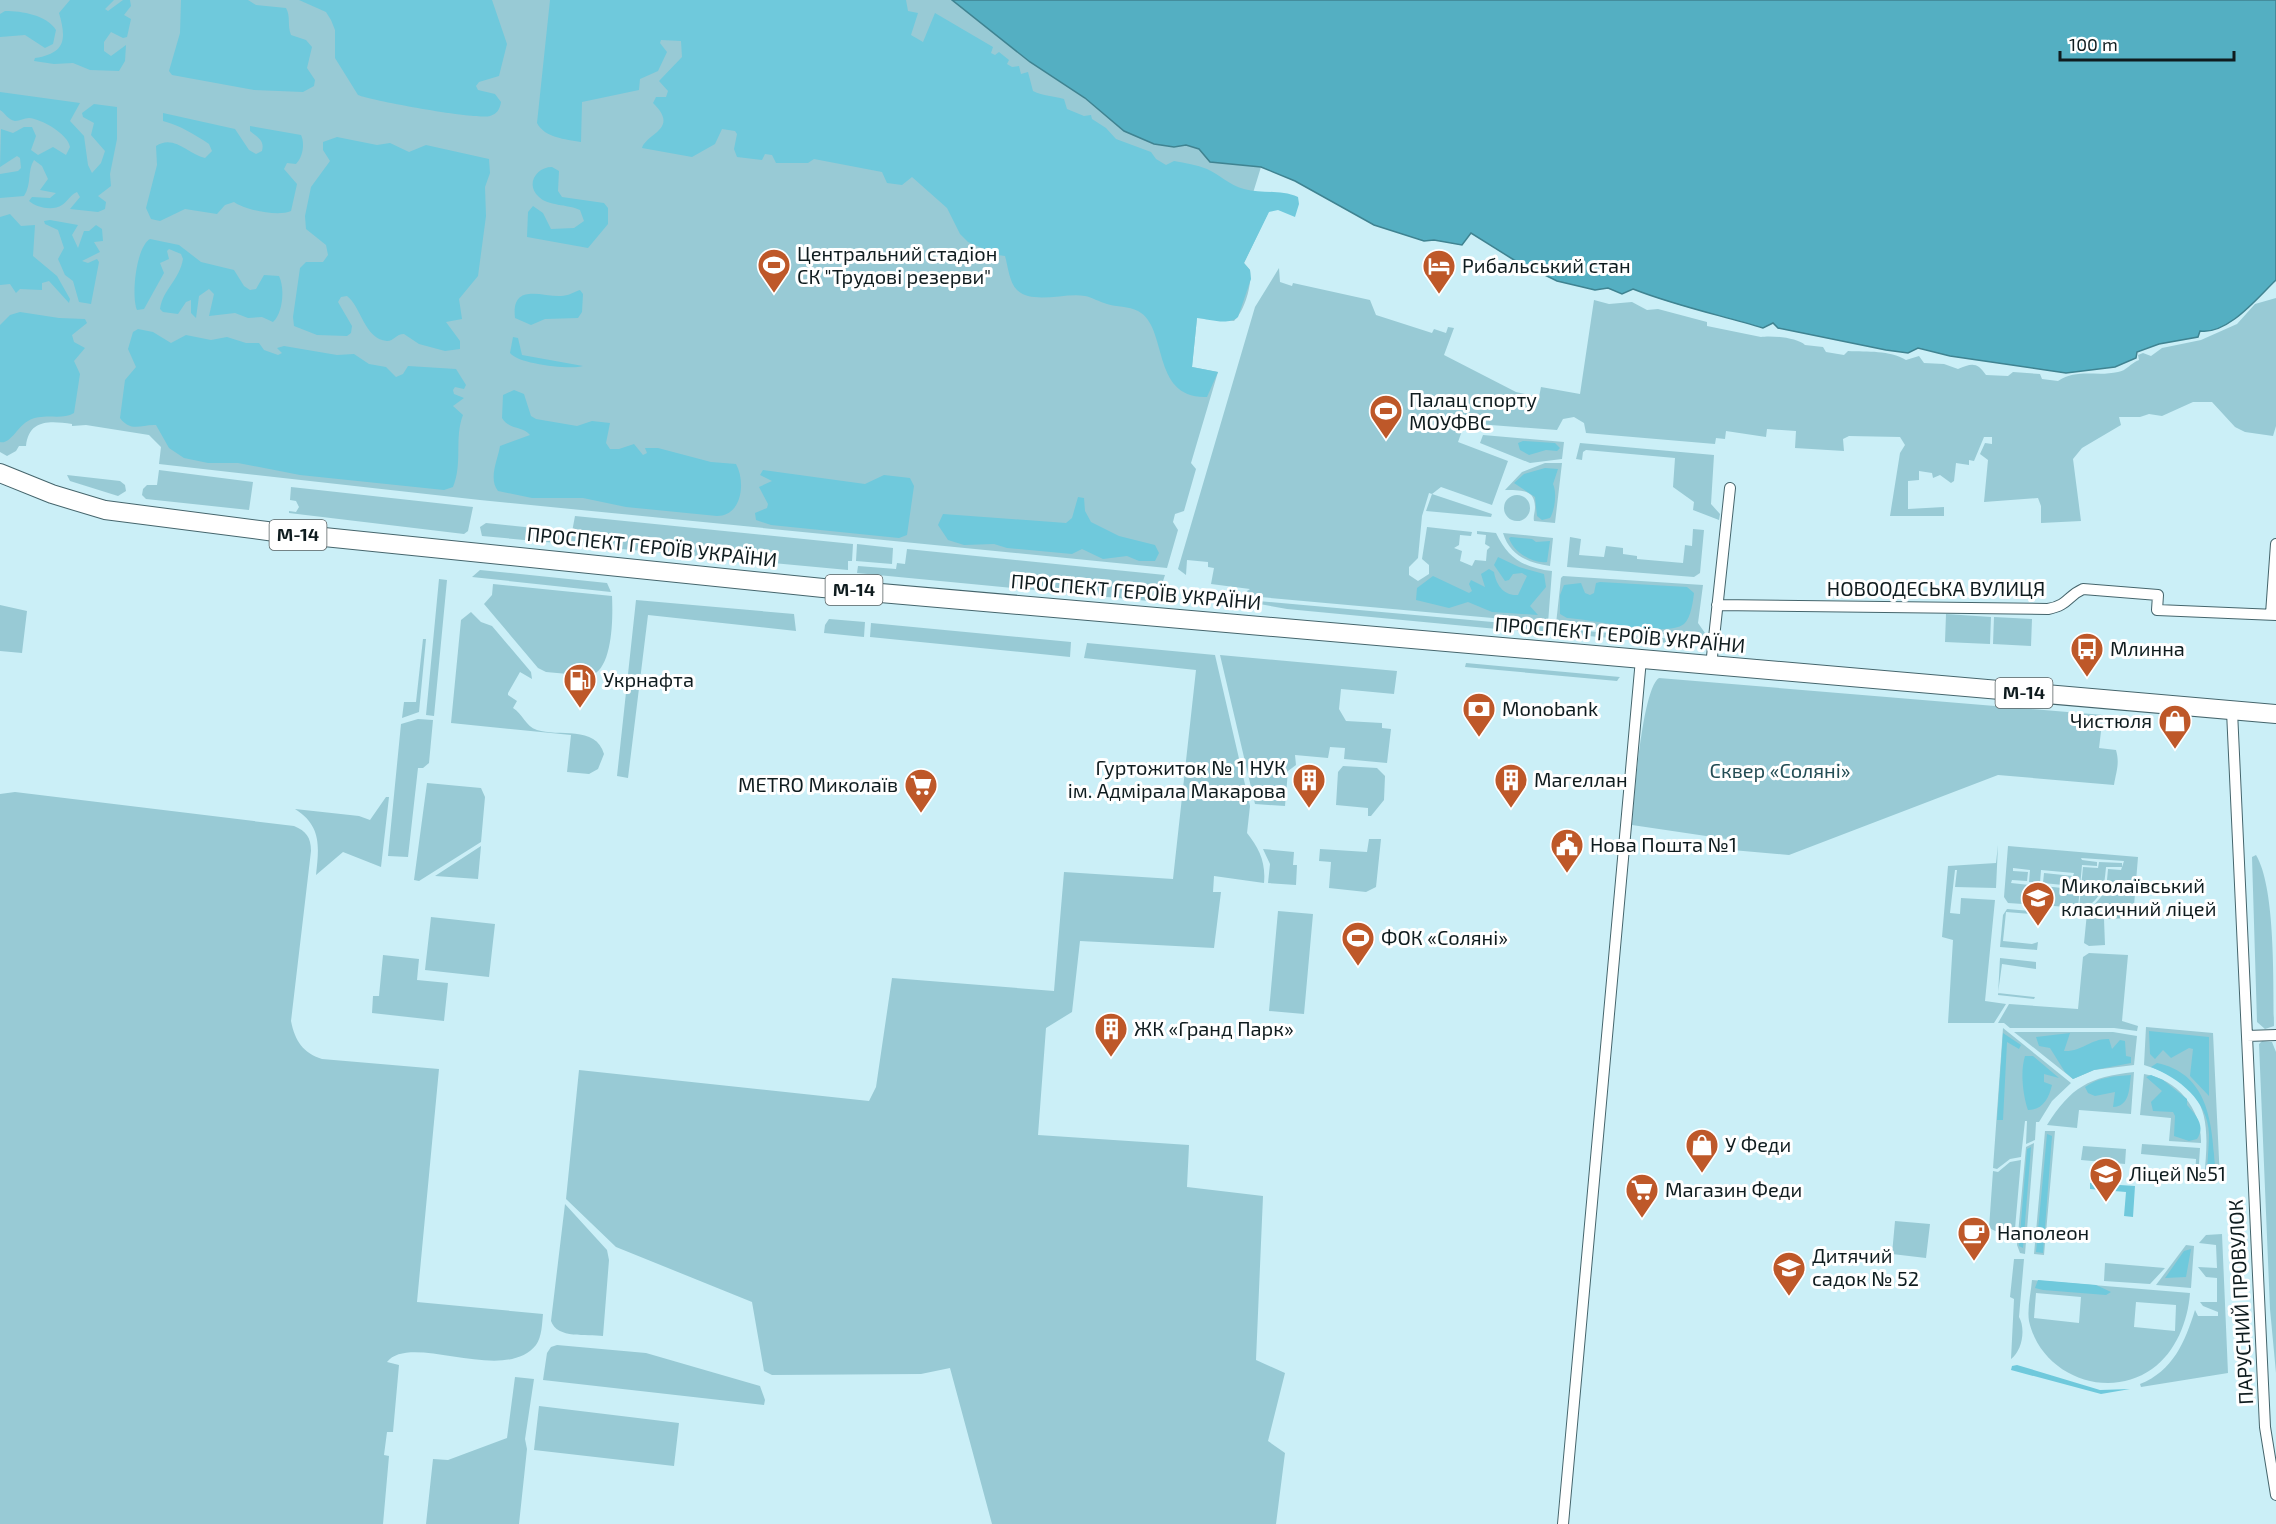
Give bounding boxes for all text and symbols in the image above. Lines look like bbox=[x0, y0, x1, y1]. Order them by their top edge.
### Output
scale bar bbox=[2060, 24, 2234, 62]
text: 100 m bbox=[2069, 33, 2118, 55]
place label: Центральний стадіон СК "Трудові резерви" bbox=[797, 241, 997, 289]
sports icon: Центральний стадіон СК "Трудові резерви" bbox=[756, 247, 792, 294]
hotel icon: Рибальський стан bbox=[1421, 248, 1457, 295]
place label: Рибальський стан bbox=[1462, 253, 1631, 277]
place label: Палац спорту МОУФВС bbox=[1409, 387, 1537, 434]
sports icon: Палац спорту МОУФВС bbox=[1368, 393, 1404, 440]
road number: М-14 bbox=[270, 520, 326, 550]
street label: ПРОСПЕКТ ГЕРОЇВ УКРАЇНИ bbox=[526, 521, 778, 571]
street label: ПРОСПЕКТ ГЕРОЇВ УКРАЇНИ bbox=[1010, 568, 1262, 614]
road number: М-14 bbox=[826, 575, 882, 605]
street label: НОВООДЕСЬКА ВУЛИЦЯ bbox=[1827, 576, 2045, 600]
street label: ПРОСПЕКТ ГЕРОЇВ УКРАЇНИ bbox=[1494, 611, 1746, 657]
bus stop icon: Млинна bbox=[2069, 631, 2105, 678]
place label: Млинна bbox=[2110, 636, 2185, 660]
fuel station icon: Укрнафта bbox=[562, 662, 598, 709]
place label: Укрнафта bbox=[603, 667, 694, 691]
road number: М-14 bbox=[1996, 678, 2052, 708]
bank icon: Monobank bbox=[1461, 691, 1497, 738]
place label: Monobank bbox=[1502, 696, 1598, 720]
shop icon: Чистюля bbox=[2157, 703, 2193, 750]
place label: Чистюля bbox=[2070, 708, 2152, 732]
place label: Гуртожиток № 1 НУК ім. Адмірала Макарова bbox=[1068, 755, 1286, 802]
park label: Сквер «Соляні» bbox=[1710, 758, 1850, 782]
building icon: Гуртожиток № 1 НУК ім. Адмірала Макарова bbox=[1291, 762, 1327, 809]
building icon: Магеллан bbox=[1493, 762, 1529, 809]
supermarket icon: METRO Миколаїв bbox=[903, 767, 939, 814]
place label: Магеллан bbox=[1534, 767, 1628, 791]
place label: METRO Миколаїв bbox=[738, 772, 898, 796]
public building icon: Нова Пошта №1 bbox=[1549, 827, 1585, 874]
place label: Нова Пошта №1 bbox=[1590, 832, 1737, 856]
place label: Миколаївський класичний ліцей bbox=[2061, 873, 2216, 920]
school or university icon: Миколаївський класичний ліцей bbox=[2020, 880, 2056, 927]
sports icon: ФОК «Соляні» bbox=[1340, 920, 1376, 967]
place label: ФОК «Соляні» bbox=[1381, 925, 1508, 949]
building icon: ЖК «Гранд Парк» bbox=[1093, 1011, 1129, 1058]
place label: ЖК «Гранд Парк» bbox=[1134, 1016, 1294, 1040]
shop icon: У Феди bbox=[1684, 1127, 1720, 1174]
place label: У Феди bbox=[1725, 1132, 1791, 1156]
school or university icon: Ліцей №51 bbox=[2088, 1156, 2124, 1203]
place label: Ліцей №51 bbox=[2129, 1161, 2226, 1185]
supermarket icon: Магазин Феди bbox=[1624, 1172, 1660, 1219]
place label: Магазин Феди bbox=[1665, 1177, 1802, 1201]
street label: ПАРУСНИЙ ПРОВУЛОК bbox=[2223, 1199, 2257, 1405]
cafe icon: Наполеон bbox=[1956, 1215, 1992, 1262]
place label: Наполеон bbox=[1997, 1220, 2089, 1244]
place label: Дитячий садок № 52 bbox=[1812, 1243, 1919, 1290]
school or university icon: Дитячий садок № 52 bbox=[1771, 1250, 1807, 1297]

